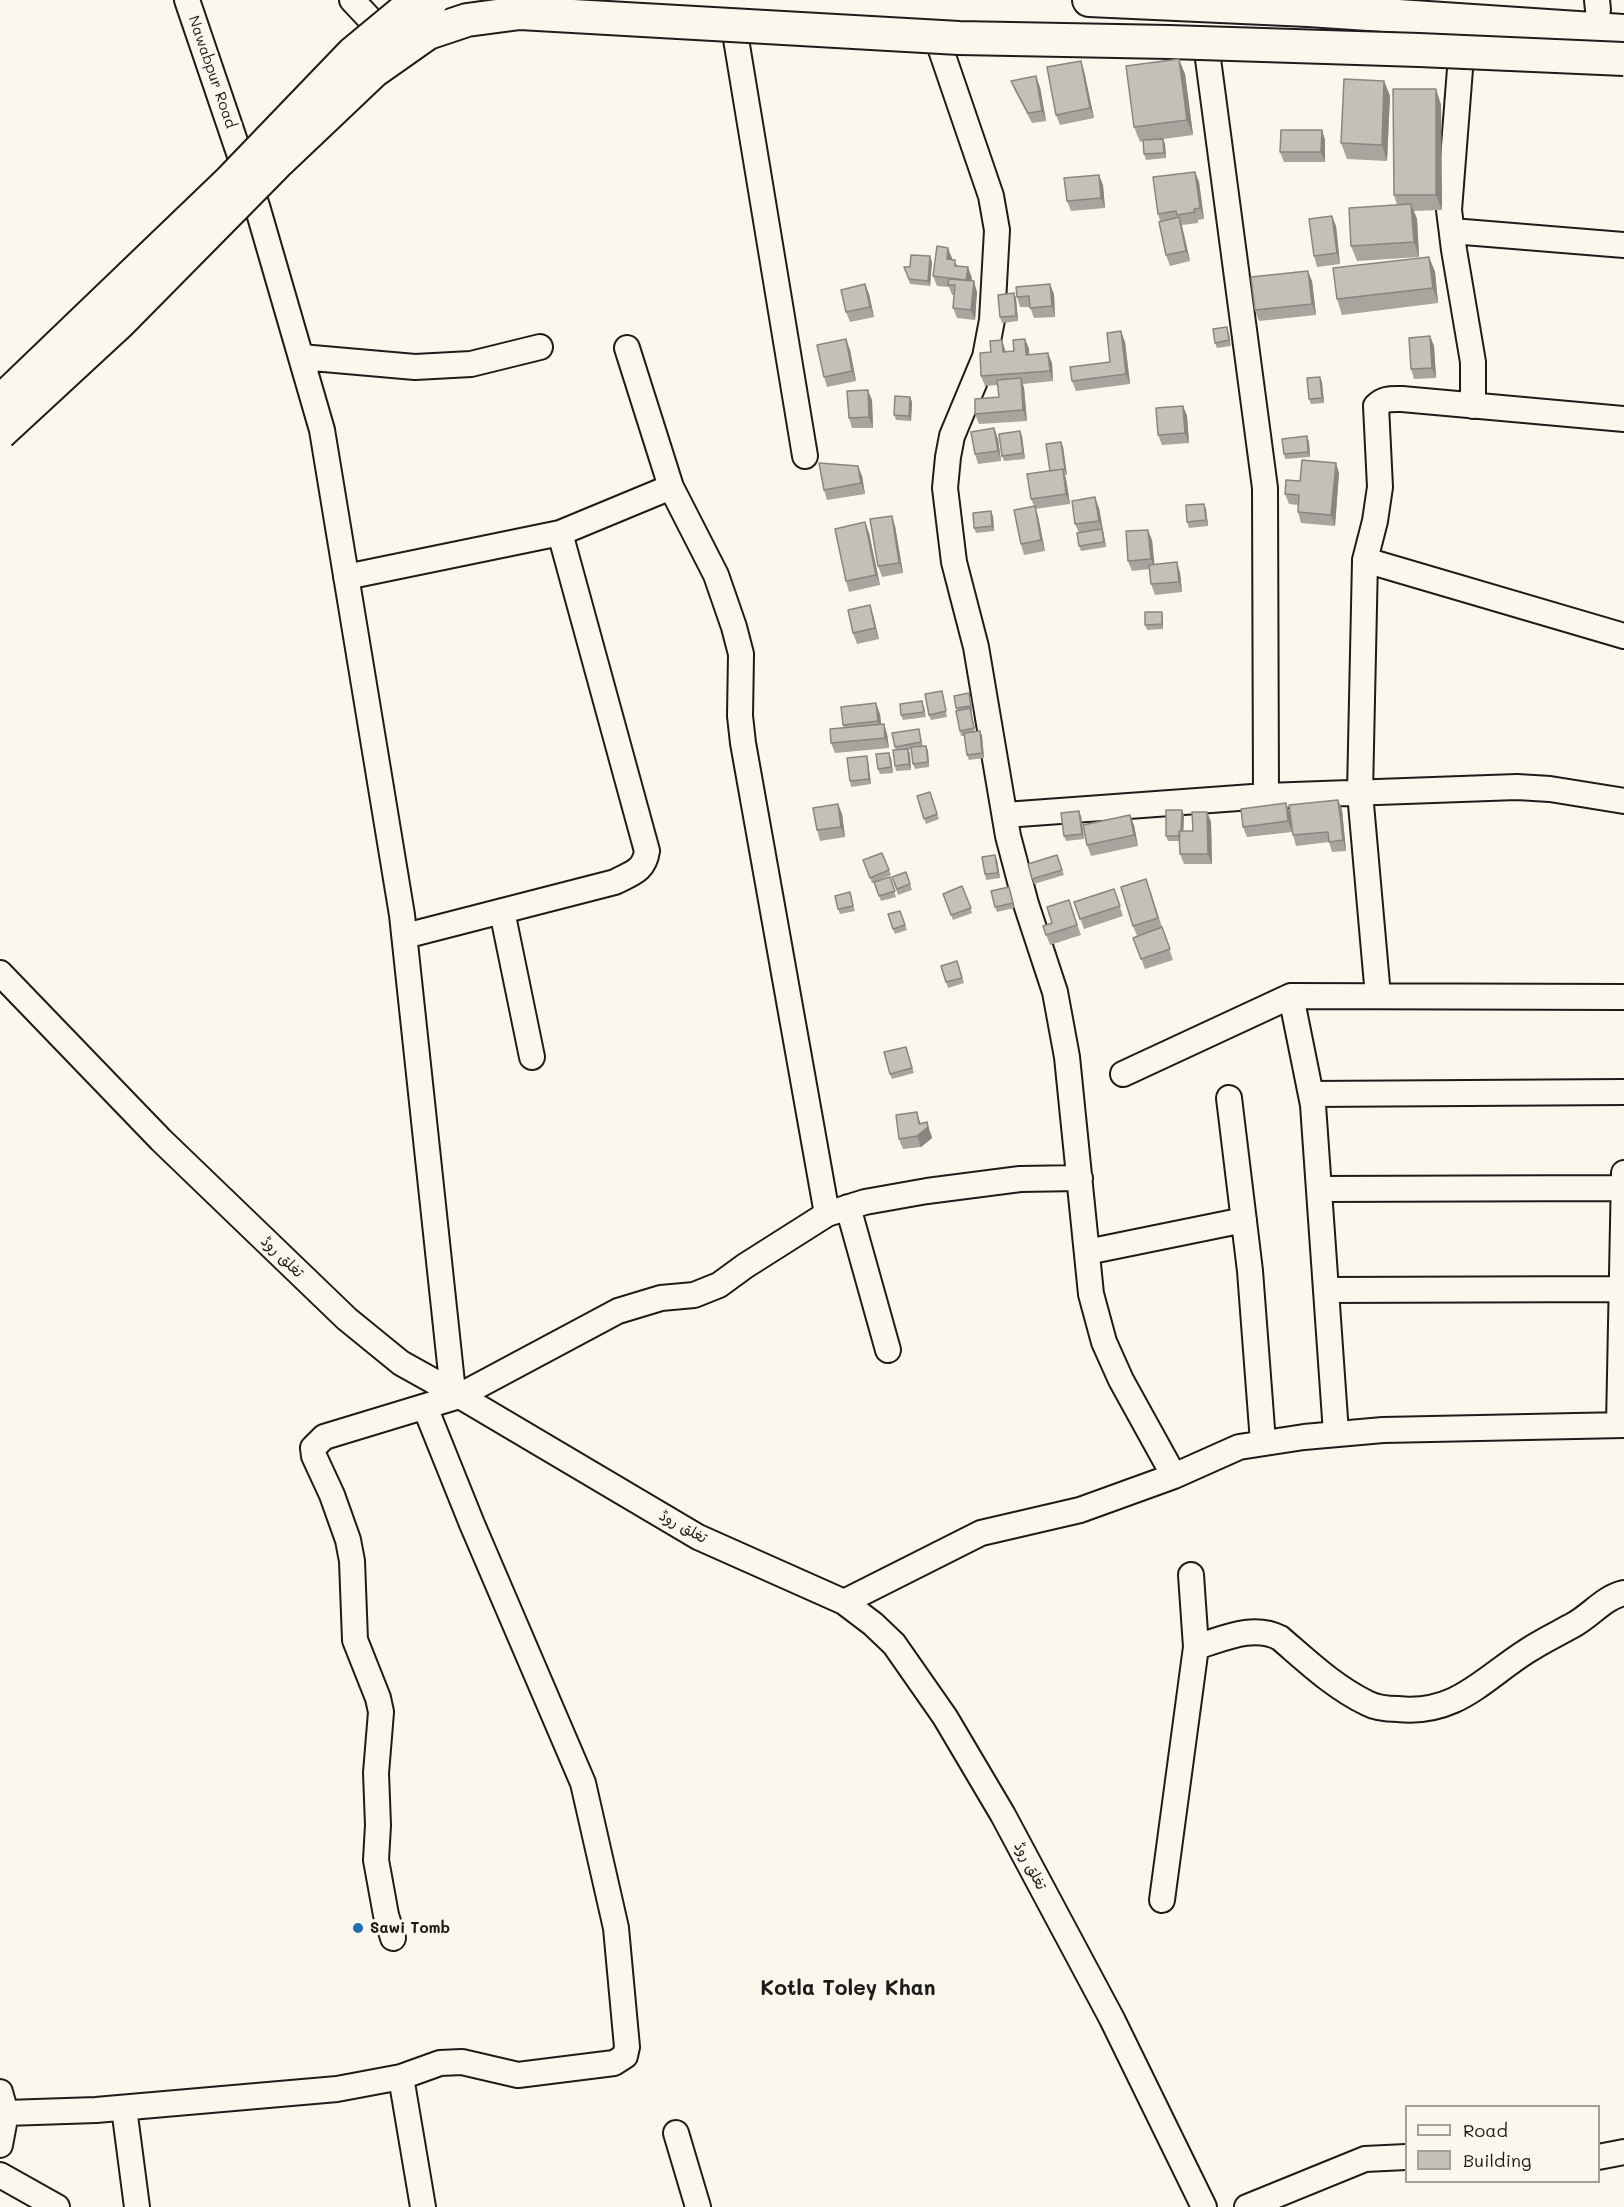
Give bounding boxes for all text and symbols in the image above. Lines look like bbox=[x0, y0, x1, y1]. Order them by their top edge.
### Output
street label: Nawabpur Road bbox=[184, 13, 240, 131]
street label: تغلق روڈ bbox=[257, 1232, 307, 1282]
street label: تغلق روڈ bbox=[656, 1506, 710, 1548]
street label: تغلق روڈ bbox=[1010, 1839, 1050, 1893]
place label: Sawi Tomb bbox=[370, 1919, 450, 1937]
marker: Sawi Tomb bbox=[351, 1921, 365, 1935]
district label: Kotla Toley Khan bbox=[760, 1976, 936, 2002]
legend bbox=[1405, 2105, 1600, 2183]
text: Road bbox=[1463, 2118, 1508, 2142]
text: Building bbox=[1463, 2148, 1531, 2172]

